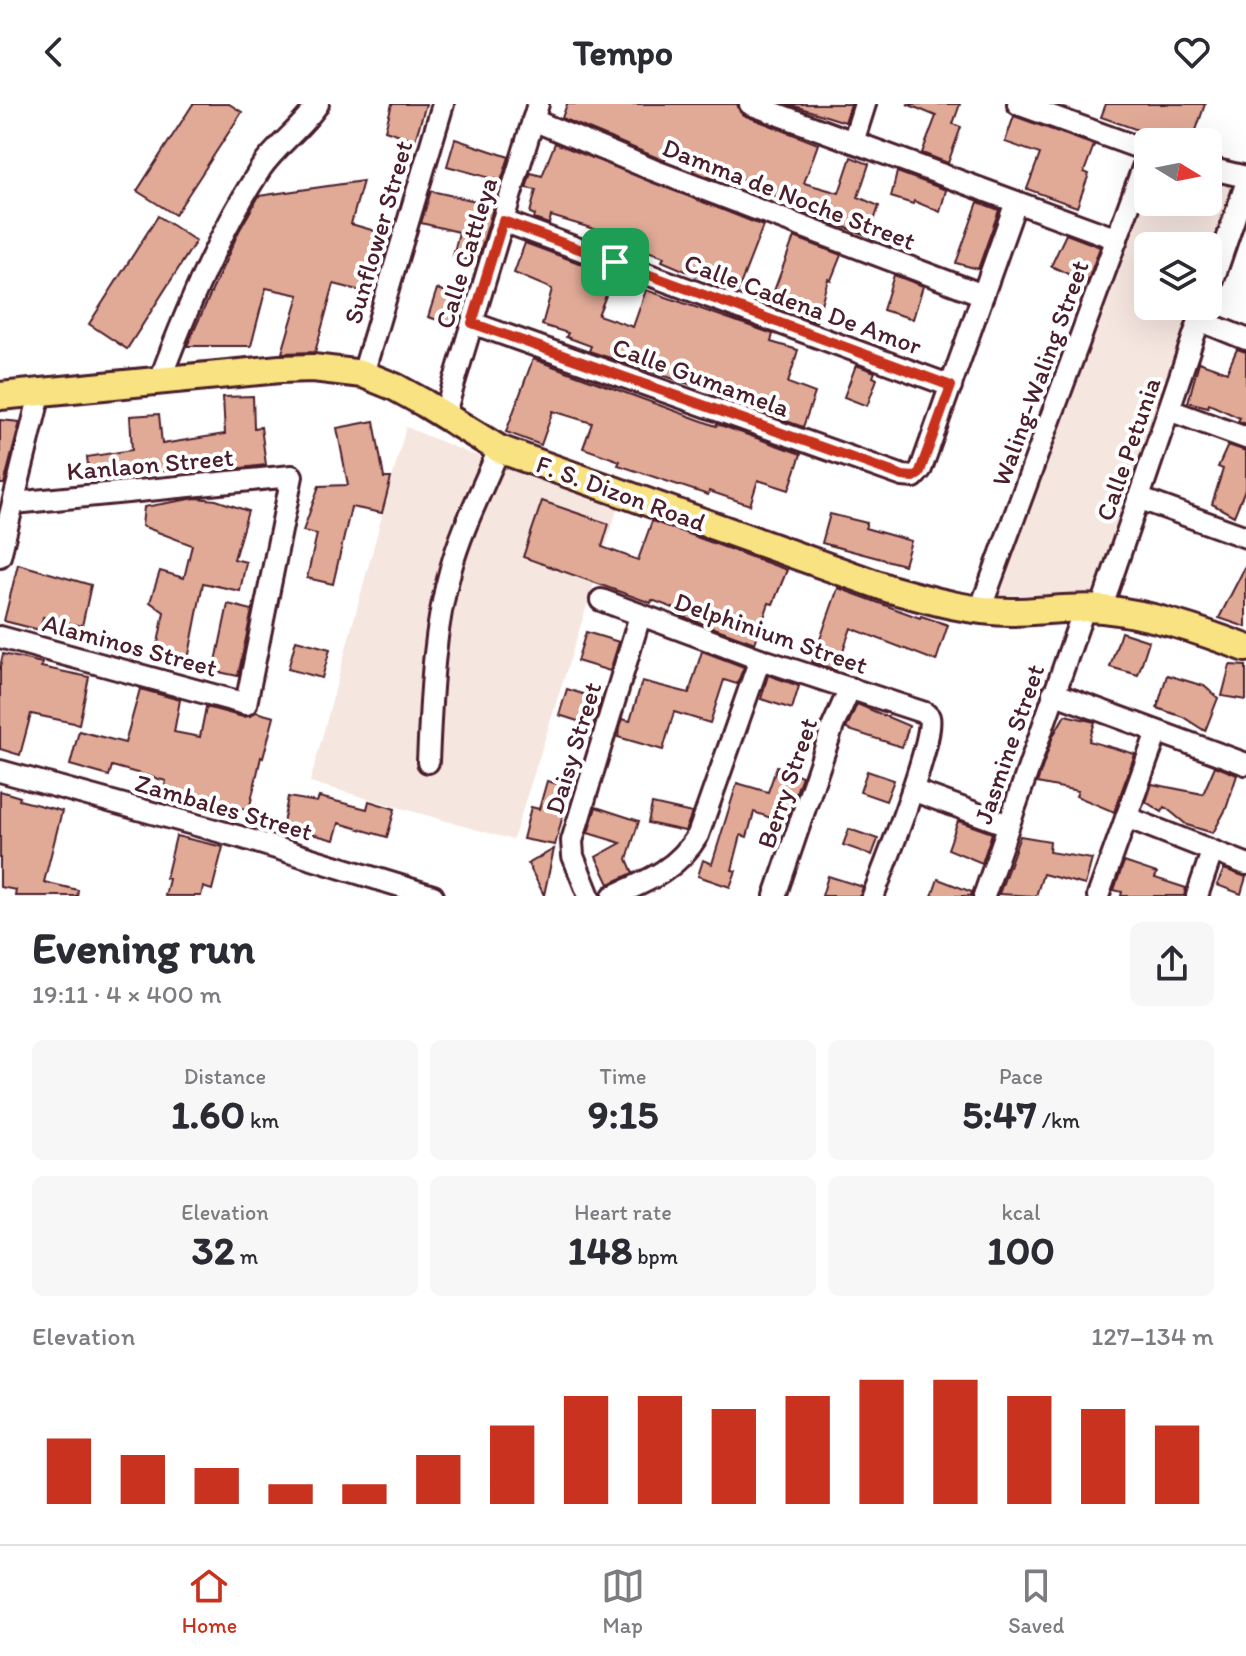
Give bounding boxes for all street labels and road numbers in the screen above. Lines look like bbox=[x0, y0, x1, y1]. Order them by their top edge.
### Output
street label: Damma de Noche Street bbox=[658, 131, 920, 257]
street label: Sunflower Street bbox=[337, 136, 420, 327]
street label: Calle Cattleya bbox=[428, 173, 504, 333]
street label: Calle Cadena De Amor bbox=[680, 246, 926, 362]
street label: Waling-Waling Street bbox=[984, 256, 1096, 490]
street label: Calle Gumamela bbox=[608, 330, 794, 424]
street label: Calle Petunia bbox=[1089, 373, 1168, 525]
street label: Kanlaon Street bbox=[65, 441, 235, 487]
street label: F. S. Dizon Road bbox=[532, 448, 710, 538]
street label: Delphinium Street bbox=[670, 585, 872, 681]
street label: Alaminos Street bbox=[39, 606, 221, 684]
street label: Jasmine Street bbox=[967, 660, 1051, 828]
street label: Daisy Street bbox=[538, 678, 608, 818]
street label: Berry Street bbox=[750, 713, 824, 853]
street label: Zambales Street bbox=[132, 766, 317, 848]

